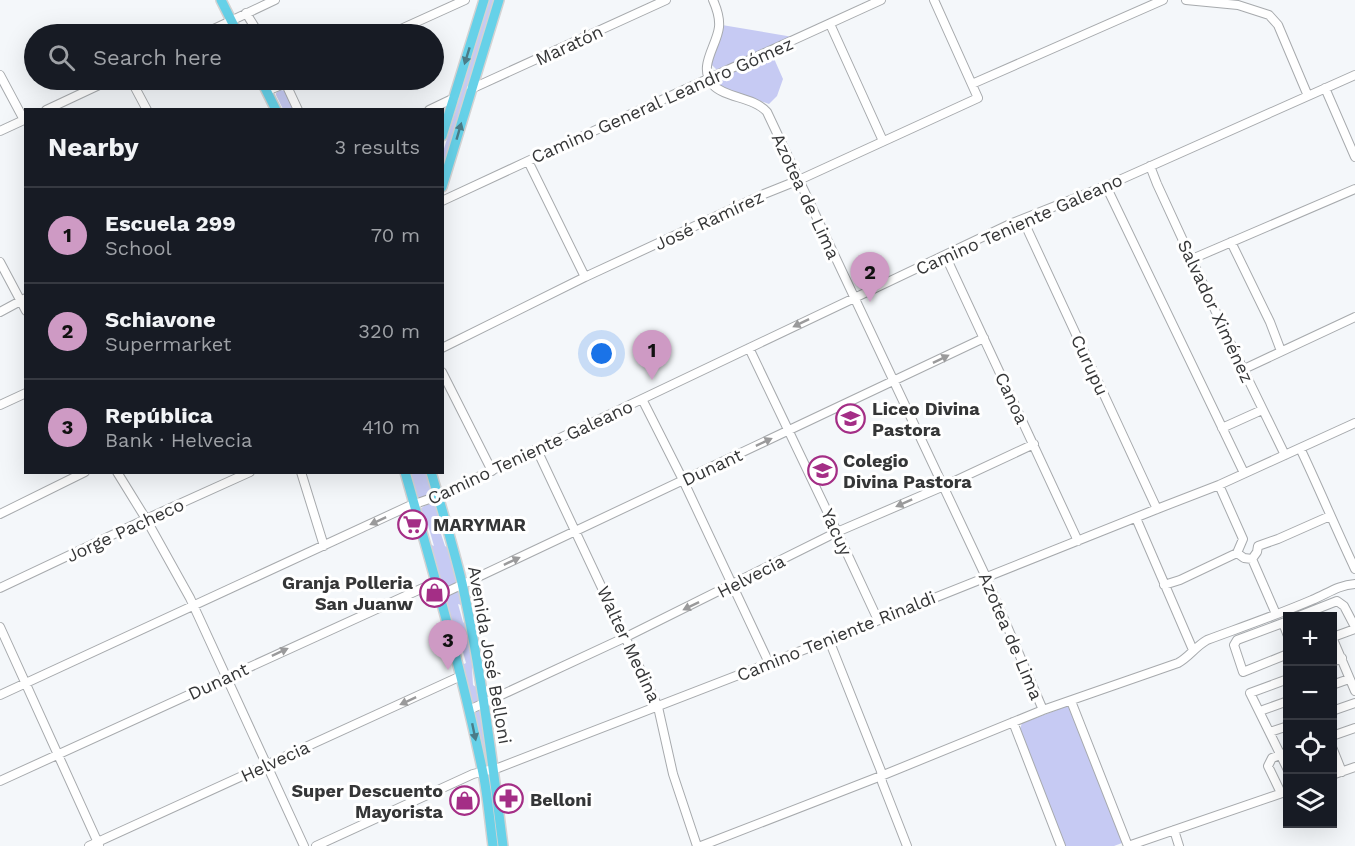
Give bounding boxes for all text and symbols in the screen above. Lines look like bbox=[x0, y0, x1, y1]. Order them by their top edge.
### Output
street label: Maratón bbox=[532, 20, 606, 70]
search box bbox=[24, 24, 444, 90]
street label: Camino General Leandro Gómez bbox=[528, 33, 796, 167]
icon: search bbox=[45, 41, 78, 74]
text: Search here bbox=[93, 45, 222, 70]
one-way arrow bbox=[462, 47, 471, 65]
one-way arrow bbox=[455, 122, 464, 140]
street label: Azotea de Lima bbox=[768, 130, 844, 262]
text: Nearby bbox=[48, 132, 139, 162]
text: 3 results bbox=[335, 135, 420, 159]
street label: Camino Teniente Galeano bbox=[912, 169, 1126, 279]
street label: José Ramírez bbox=[651, 186, 767, 254]
text: Escuela 299 bbox=[105, 211, 236, 236]
text: 1 bbox=[63, 223, 72, 247]
text: 70 m bbox=[371, 223, 420, 247]
text: School bbox=[105, 236, 172, 260]
street label: Salvador Ximénez bbox=[1174, 236, 1258, 386]
pin: 2 bbox=[850, 252, 890, 302]
text: Schiavone bbox=[105, 307, 216, 332]
one-way arrow bbox=[793, 318, 810, 327]
text: 2 bbox=[62, 319, 73, 343]
text: 320 m bbox=[358, 319, 420, 343]
pin: 1 bbox=[632, 330, 672, 380]
street label: Curupu bbox=[1067, 331, 1113, 399]
text: Supermarket bbox=[105, 332, 231, 356]
your location bbox=[587, 339, 616, 368]
one-way arrow bbox=[932, 354, 949, 363]
street label: Canoa bbox=[991, 369, 1033, 427]
street label: Camino Teniente Galeano bbox=[424, 395, 636, 509]
place label: Liceo Divina Pastora bbox=[872, 398, 980, 440]
school or university icon: Liceo Divina Pastora bbox=[835, 402, 867, 434]
text: República bbox=[105, 403, 213, 428]
text: 3 bbox=[62, 415, 73, 439]
text: 410 m bbox=[362, 415, 420, 439]
text: Bank · Helvecia bbox=[105, 428, 252, 452]
one-way arrow bbox=[756, 437, 773, 446]
street label: Dunant bbox=[679, 444, 746, 490]
place label: Colegio Divina Pastora bbox=[843, 450, 972, 492]
school or university icon: Colegio Divina Pastora bbox=[806, 454, 838, 486]
street label: Jorge Pacheco bbox=[63, 494, 187, 566]
one-way arrow bbox=[895, 498, 913, 508]
street label: Yacuy bbox=[817, 505, 857, 559]
supermarket icon: MARYMAR bbox=[396, 508, 428, 540]
place label: MARYMAR bbox=[433, 514, 526, 535]
one-way arrow bbox=[369, 516, 386, 525]
street label: Helvecia bbox=[714, 550, 788, 602]
one-way arrow bbox=[504, 557, 521, 566]
street label: Avenida José Belloni bbox=[464, 564, 516, 746]
street label: Azotea de Lima bbox=[975, 569, 1047, 703]
place label: Granja Polleria San Juanw bbox=[282, 572, 414, 614]
shop icon: Granja Polleria San Juanw bbox=[418, 576, 450, 608]
street label: Walter Medina bbox=[593, 582, 665, 706]
street label: Camino Teniente Rinaldi bbox=[734, 586, 938, 686]
one-way arrow bbox=[682, 601, 699, 610]
map controls bbox=[1283, 612, 1337, 828]
button: + bbox=[1283, 612, 1337, 666]
pin: 3 bbox=[428, 620, 468, 670]
one-way arrow bbox=[271, 647, 289, 657]
street label: Dunant bbox=[185, 658, 252, 704]
button: − bbox=[1283, 666, 1337, 720]
one-way arrow bbox=[399, 696, 416, 705]
button: locate bbox=[1283, 720, 1337, 774]
one-way arrow bbox=[470, 723, 479, 742]
street label: Helvecia bbox=[237, 736, 313, 786]
button: layers bbox=[1283, 774, 1337, 828]
place label: Super Descuento Mayorista bbox=[292, 780, 444, 822]
pharmacy icon: Belloni bbox=[493, 783, 525, 815]
shop icon: Super Descuento Mayorista bbox=[448, 784, 480, 816]
place label: Belloni bbox=[530, 789, 592, 810]

